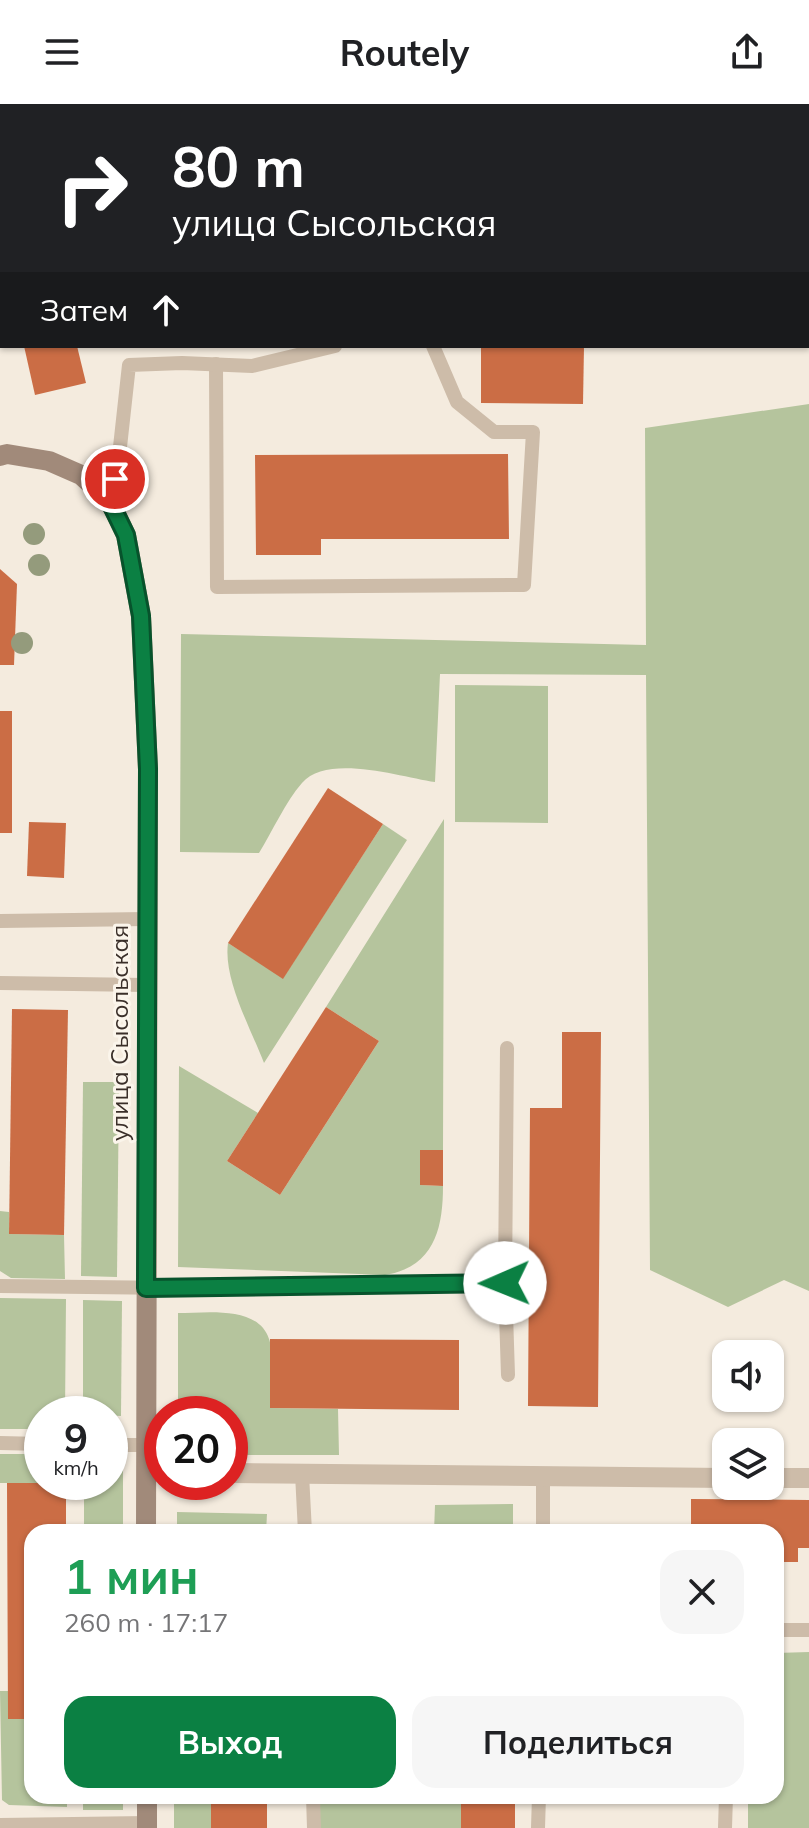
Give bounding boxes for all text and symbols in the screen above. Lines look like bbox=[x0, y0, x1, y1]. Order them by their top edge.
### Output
icon: menu bbox=[40, 30, 84, 74]
text: Routely bbox=[340, 30, 469, 75]
icon: share bbox=[725, 30, 769, 74]
text: 80 m bbox=[172, 131, 305, 201]
icon: right bbox=[40, 136, 144, 240]
text: улица Сысольская bbox=[172, 200, 497, 245]
icon: ahead bbox=[144, 288, 188, 332]
text: Затем bbox=[40, 291, 128, 329]
pin bbox=[81, 445, 149, 513]
icon: arrive bbox=[93, 457, 137, 501]
street label: улица Сысольская bbox=[104, 925, 134, 1141]
position arrow bbox=[463, 1241, 547, 1325]
map controls bbox=[712, 1340, 784, 1500]
button: sound bbox=[712, 1340, 784, 1412]
speed limit sign: 20 bbox=[144, 1396, 248, 1500]
text: 9 bbox=[64, 1413, 88, 1463]
button: layers bbox=[712, 1428, 784, 1500]
text: km/h bbox=[53, 1455, 99, 1480]
text: 1 мин bbox=[64, 1546, 199, 1606]
button: close bbox=[660, 1550, 744, 1634]
text: 260 m · 17:17 bbox=[64, 1606, 228, 1639]
button: Выход bbox=[64, 1696, 396, 1788]
button: Поделиться bbox=[412, 1696, 744, 1788]

